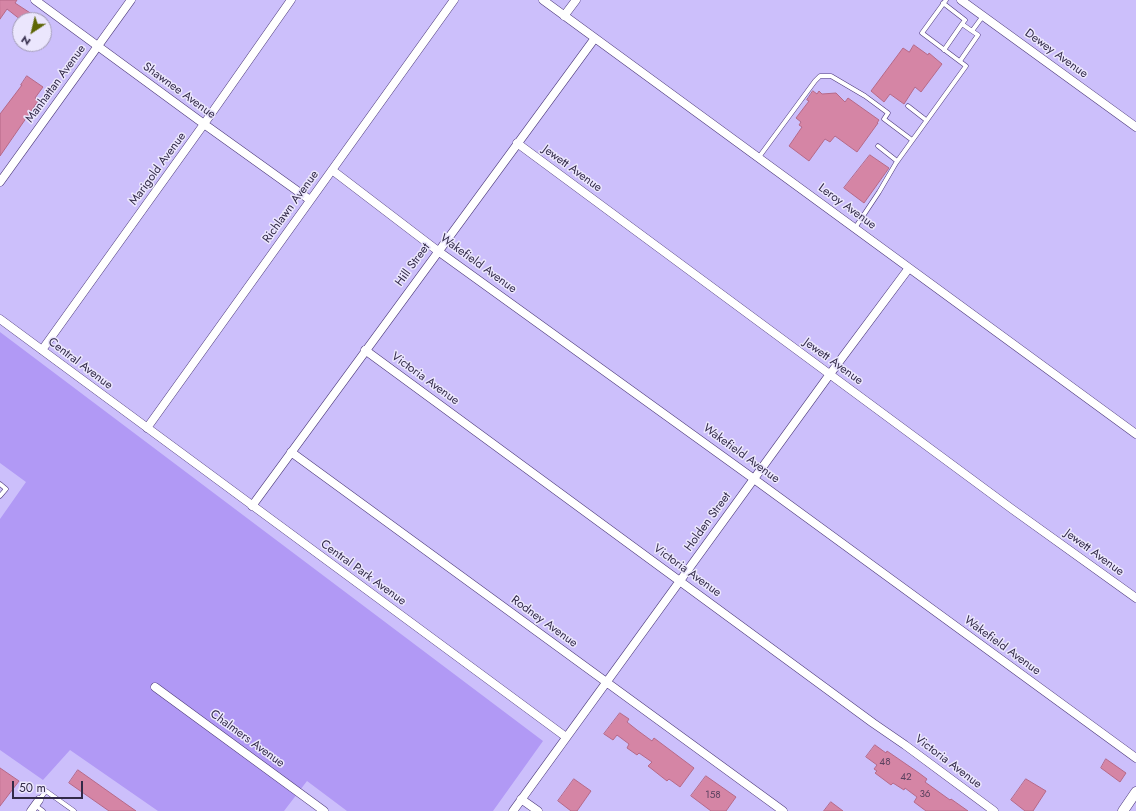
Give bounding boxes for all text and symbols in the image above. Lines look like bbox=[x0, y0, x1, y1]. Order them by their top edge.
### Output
north arrow bbox=[12, 12, 52, 52]
street label: Dewey Avenue bbox=[1022, 26, 1090, 82]
text: N bbox=[18, 32, 34, 50]
street label: Manhattan Avenue bbox=[23, 42, 89, 126]
street label: Shawnee Avenue bbox=[140, 60, 218, 122]
street label: Marigold Avenue bbox=[127, 130, 189, 208]
street label: Jewett Avenue bbox=[540, 143, 604, 195]
street label: Richlawn Avenue bbox=[260, 168, 322, 246]
street label: Leroy Avenue bbox=[815, 181, 879, 233]
street label: Wakefield Avenue bbox=[437, 231, 519, 297]
street label: Hill Street bbox=[393, 241, 433, 289]
street label: Central Avenue bbox=[45, 335, 115, 393]
street label: Jewett Avenue bbox=[801, 336, 865, 388]
street label: Victoria Avenue bbox=[388, 350, 462, 408]
street label: Wakefield Avenue bbox=[700, 421, 782, 487]
street label: Holden Street bbox=[682, 490, 734, 554]
street label: Jewett Avenue bbox=[1062, 527, 1126, 579]
street label: Central Park Avenue bbox=[317, 537, 409, 609]
street label: Victoria Avenue bbox=[650, 542, 724, 600]
street label: Rodney Avenue bbox=[508, 593, 580, 651]
street label: Wakefield Avenue bbox=[961, 613, 1043, 679]
street label: Chalmers Avenue bbox=[207, 707, 287, 771]
street label: Victoria Avenue bbox=[912, 732, 984, 792]
house number: 48 bbox=[879, 757, 891, 769]
house number: 42 bbox=[900, 772, 912, 784]
scale bar bbox=[14, 773, 85, 799]
text: 50 m bbox=[19, 779, 46, 797]
house number: 36 bbox=[919, 789, 931, 801]
house number: 158 bbox=[705, 790, 721, 802]

